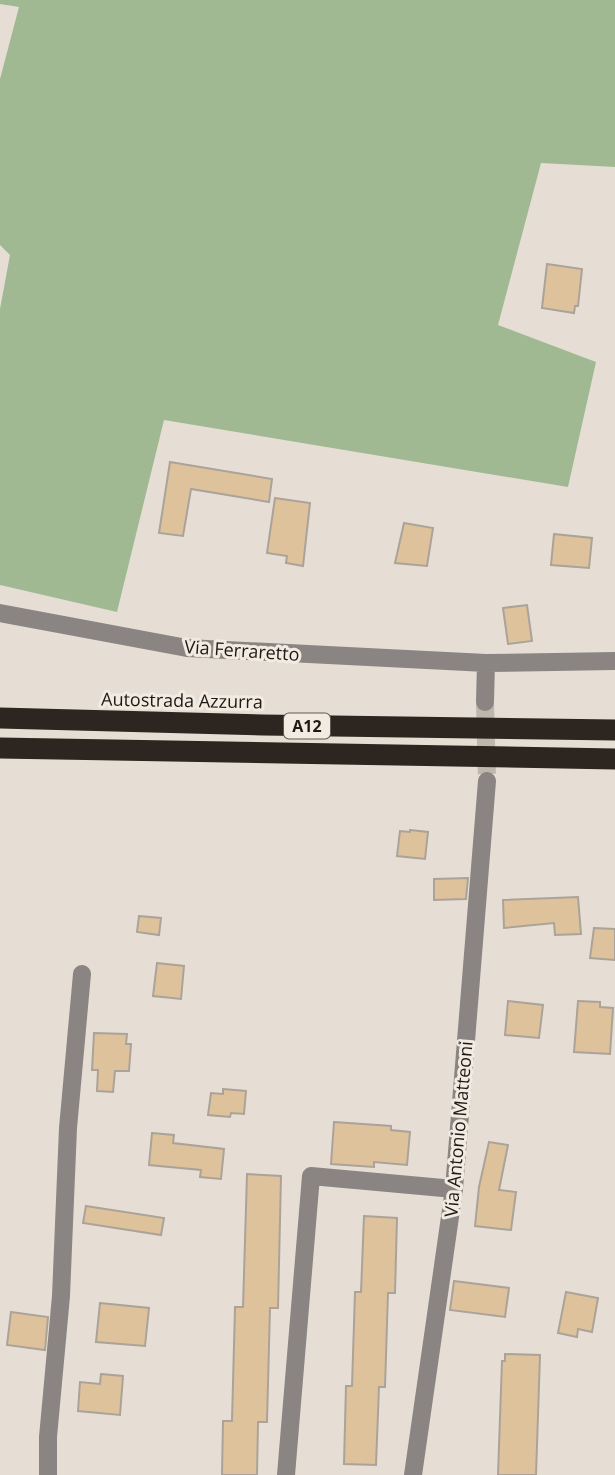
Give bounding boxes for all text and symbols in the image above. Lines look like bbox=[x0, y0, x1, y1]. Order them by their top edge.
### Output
street label: Via Ferraretto bbox=[184, 634, 300, 666]
street label: Autostrada Azzurra bbox=[101, 687, 263, 713]
road number: A12 bbox=[284, 713, 330, 738]
street label: Via Antonio Matteoni bbox=[438, 1040, 478, 1218]

